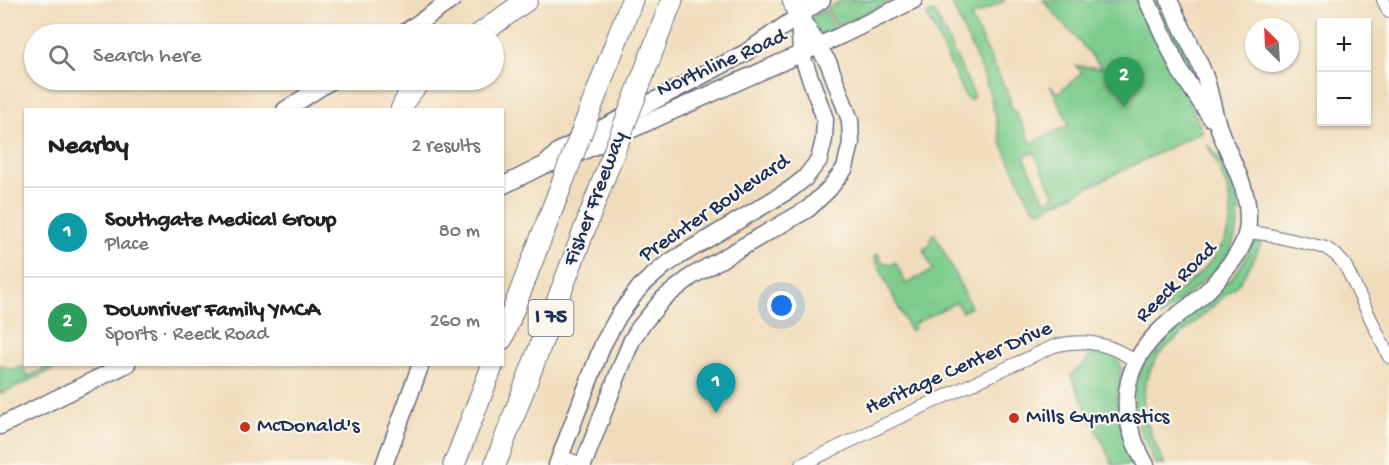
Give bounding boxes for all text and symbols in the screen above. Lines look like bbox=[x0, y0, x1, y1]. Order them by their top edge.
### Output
north arrow bbox=[1245, 18, 1299, 72]
map controls bbox=[1317, 18, 1371, 126]
button: + bbox=[1317, 18, 1371, 72]
street label: Northline Road bbox=[653, 23, 793, 104]
search box bbox=[24, 24, 504, 90]
icon: search bbox=[45, 41, 78, 74]
text: Search here bbox=[93, 44, 201, 70]
pin: 2 bbox=[1104, 57, 1144, 107]
button: − bbox=[1317, 72, 1371, 126]
street label: Fisher Freeway bbox=[558, 128, 634, 271]
text: Nearby bbox=[48, 132, 129, 163]
text: 2 results bbox=[411, 136, 480, 159]
street label: Prechter Boulevard bbox=[634, 148, 797, 269]
text: Southgate Medical Group bbox=[105, 208, 336, 234]
text: 1 bbox=[63, 221, 72, 244]
text: 80 m bbox=[439, 221, 480, 244]
text: Place bbox=[105, 234, 149, 257]
street label: Reeck Road bbox=[1131, 235, 1225, 329]
your location bbox=[767, 291, 796, 320]
text: Downriver Family YMCA bbox=[105, 298, 320, 324]
road number: I 75 bbox=[528, 300, 574, 336]
text: 2 bbox=[63, 311, 72, 334]
text: 260 m bbox=[430, 311, 480, 334]
street label: Heritage Center Drive bbox=[862, 316, 1057, 422]
text: Sports · Reeck Road bbox=[105, 324, 268, 347]
pin: 1 bbox=[696, 364, 736, 413]
place label: Mills Gymnastics bbox=[1026, 405, 1170, 431]
marker: Mills Gymnastics bbox=[1007, 411, 1021, 425]
place label: McDonald's bbox=[257, 414, 360, 440]
marker: McDonald's bbox=[238, 420, 252, 434]

